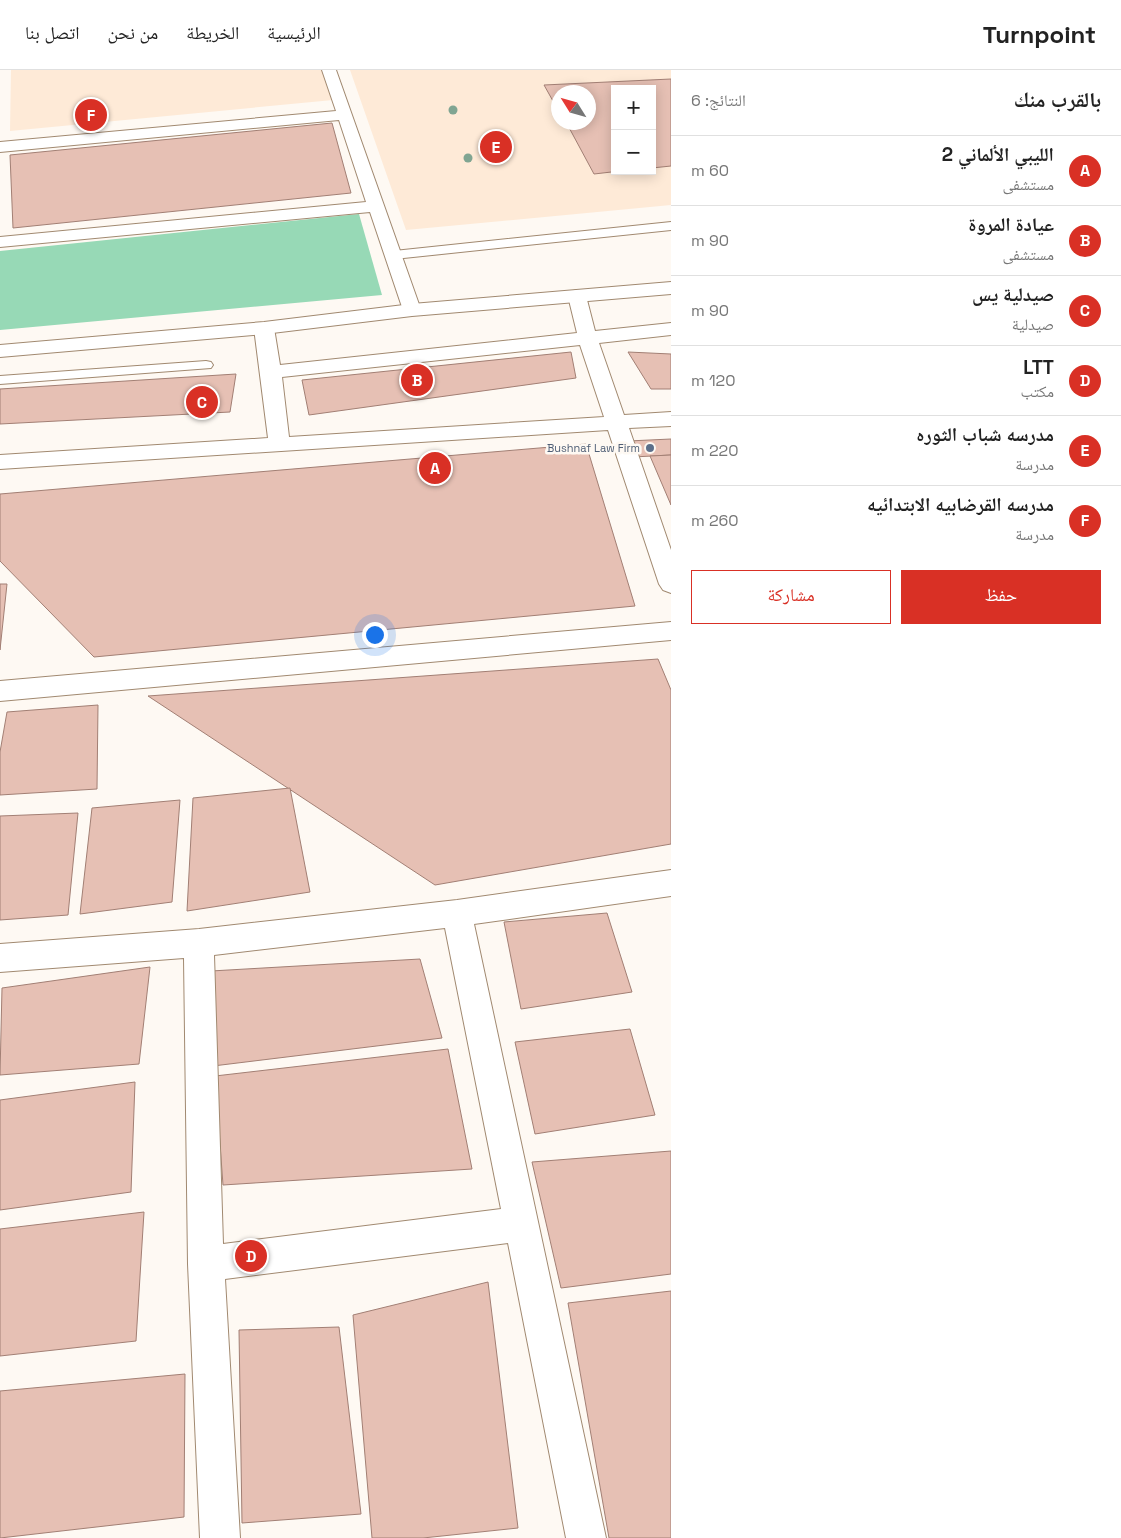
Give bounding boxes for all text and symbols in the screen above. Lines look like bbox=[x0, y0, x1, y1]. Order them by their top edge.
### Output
text: Turnpoint bbox=[983, 19, 1096, 50]
text: اتصل بنا bbox=[25, 21, 80, 44]
text: من نحن bbox=[108, 21, 158, 44]
text: الخريطة bbox=[186, 21, 239, 44]
text: الرئيسية bbox=[267, 21, 321, 44]
north arrow bbox=[551, 85, 596, 130]
map controls bbox=[611, 85, 656, 175]
button: + bbox=[611, 85, 656, 130]
text: بالقرب منك bbox=[1014, 86, 1101, 113]
text: النتائج: 6 bbox=[691, 90, 746, 111]
pin: F bbox=[75, 96, 107, 134]
pin: E bbox=[480, 128, 512, 166]
button: − bbox=[611, 130, 656, 175]
text: الليبي الألماني 2 bbox=[942, 142, 1054, 167]
text: 60 m bbox=[691, 160, 729, 181]
text: A bbox=[1080, 160, 1090, 181]
text: مستشفى bbox=[1003, 174, 1054, 195]
text: عيادة المروة bbox=[968, 212, 1054, 237]
text: 90 m bbox=[691, 230, 729, 251]
text: B bbox=[1080, 230, 1090, 251]
text: مستشفى bbox=[1003, 244, 1054, 265]
text: صيدلية يس bbox=[972, 282, 1054, 307]
text: 90 m bbox=[691, 300, 729, 321]
text: C bbox=[1080, 300, 1090, 321]
text: صيدلية bbox=[1012, 314, 1054, 335]
text: LTT bbox=[1023, 355, 1054, 380]
pin: B bbox=[401, 361, 433, 399]
text: 120 m bbox=[691, 370, 735, 391]
text: D bbox=[1080, 370, 1090, 391]
text: مكتب bbox=[1021, 381, 1054, 402]
pin: C bbox=[186, 383, 218, 421]
text: مدرسه شباب الثوره bbox=[916, 422, 1054, 447]
text: 220 m bbox=[691, 440, 738, 461]
text: E bbox=[1081, 440, 1089, 461]
place label: Bushnaf Law Firm bbox=[547, 441, 640, 455]
marker: Bushnaf Law Firm bbox=[644, 442, 656, 454]
pin: A bbox=[419, 449, 451, 487]
text: مدرسة bbox=[1015, 454, 1054, 475]
text: مدرسه القرضابيه الابتدائيه bbox=[867, 492, 1054, 517]
text: 260 m bbox=[691, 510, 739, 531]
text: F bbox=[1081, 510, 1089, 531]
text: مدرسة bbox=[1015, 524, 1054, 545]
button: مشاركة bbox=[691, 570, 891, 624]
button: حفظ bbox=[901, 570, 1101, 624]
your location bbox=[362, 622, 388, 648]
pin: D bbox=[235, 1237, 267, 1275]

